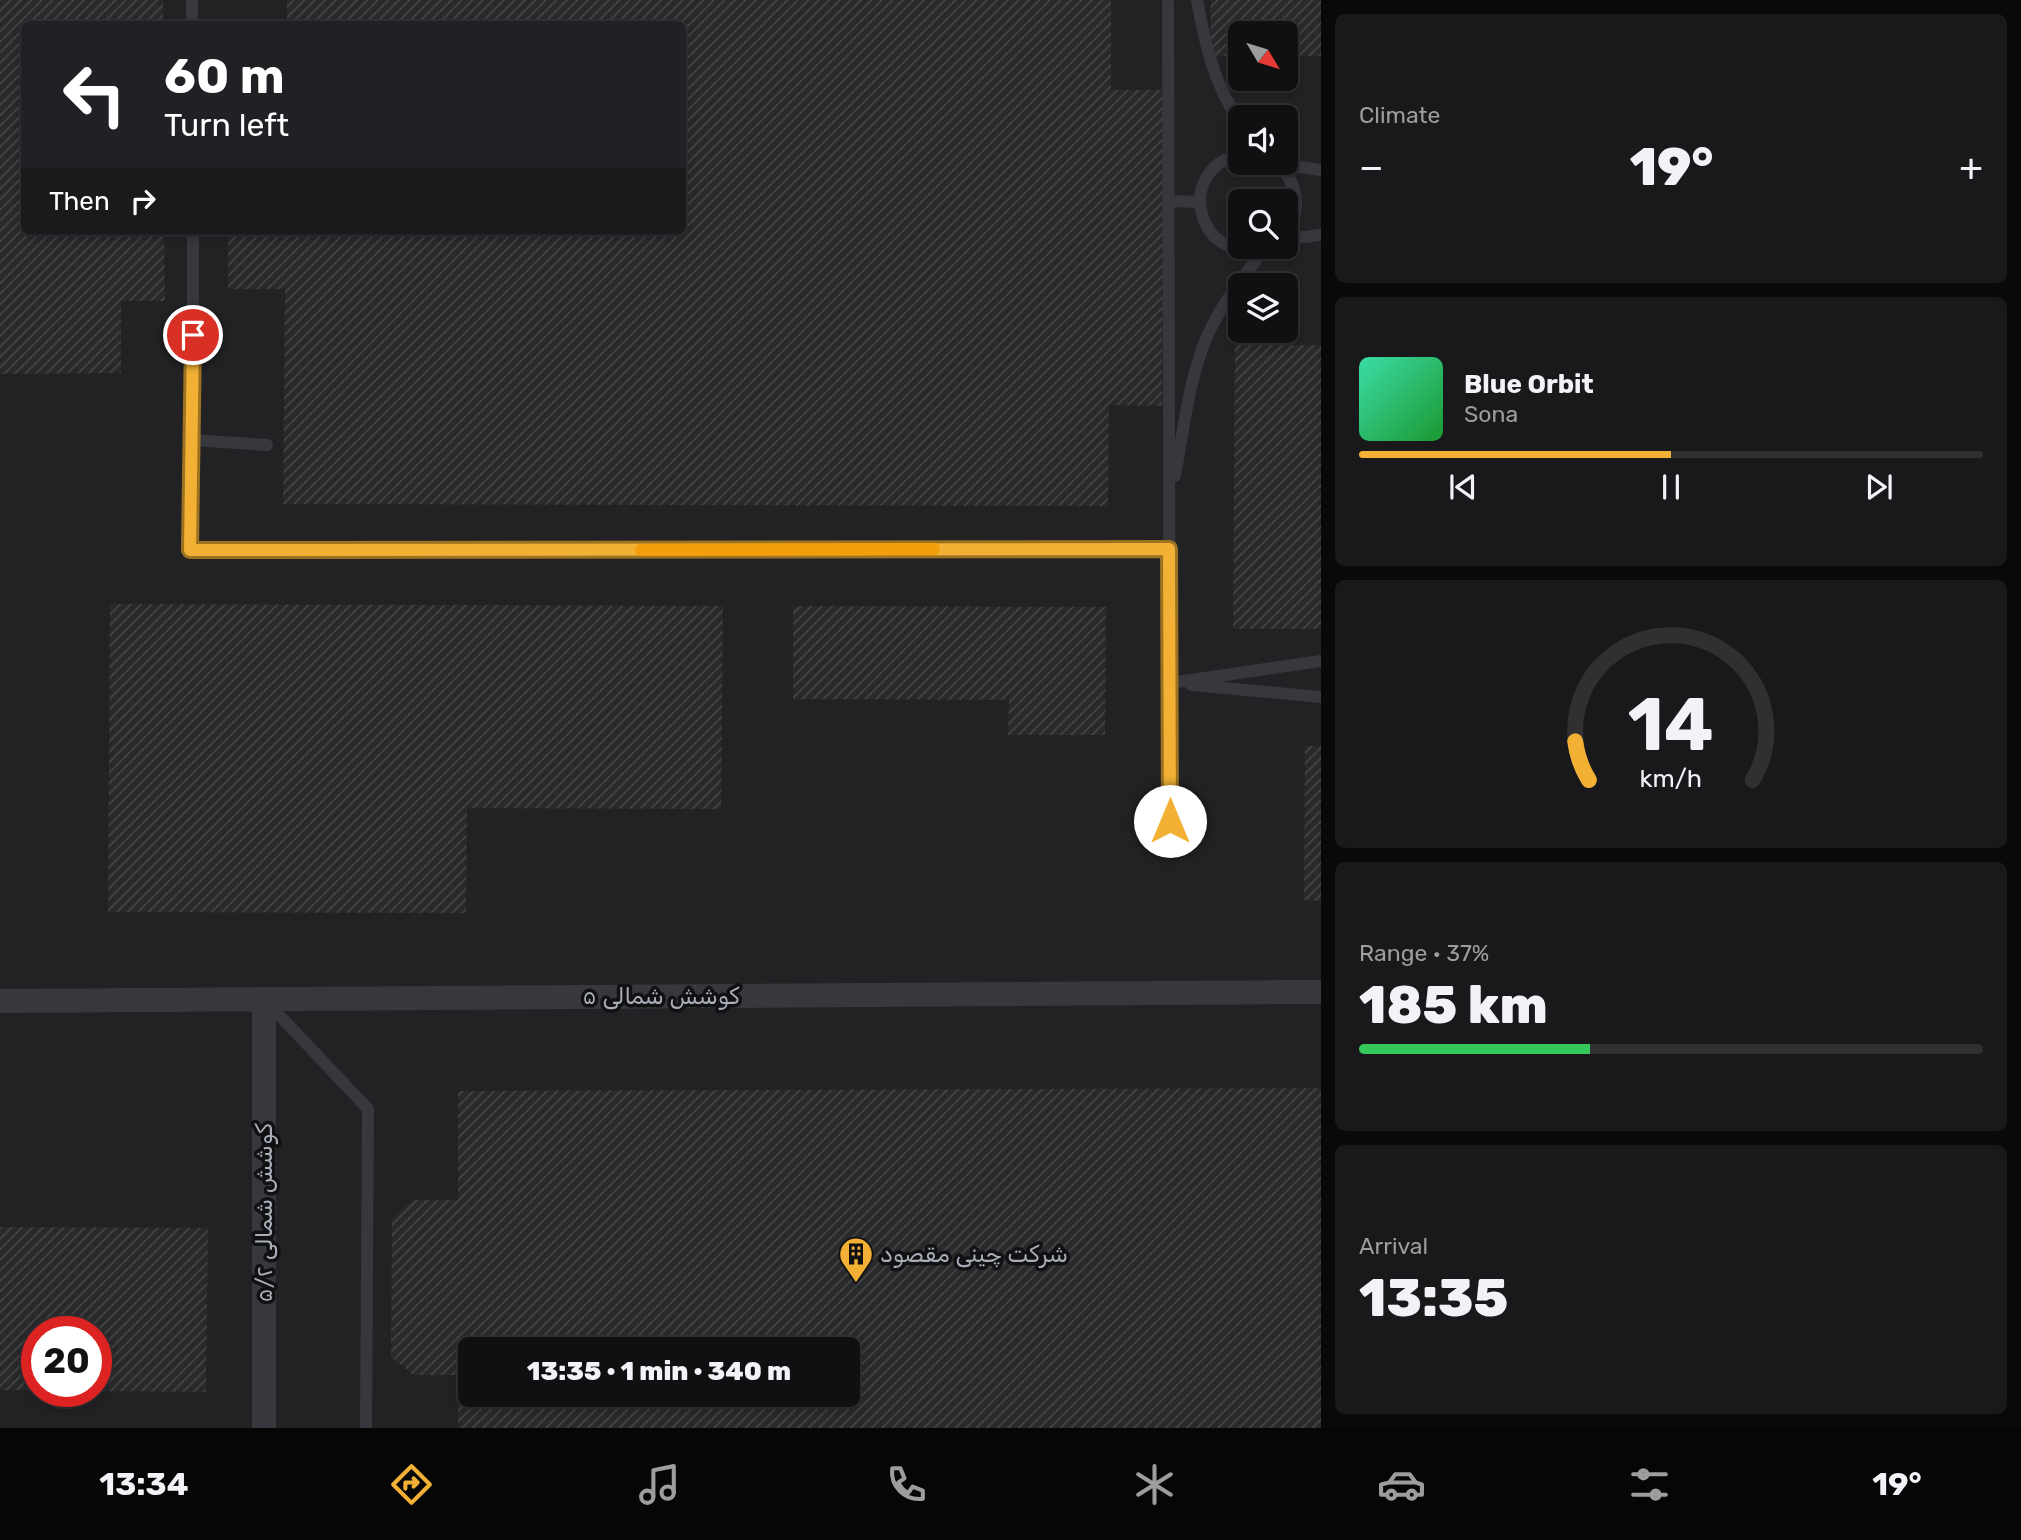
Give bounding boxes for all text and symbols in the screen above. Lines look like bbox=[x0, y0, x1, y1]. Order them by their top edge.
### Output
north arrow bbox=[1228, 21, 1298, 91]
map controls bbox=[1228, 21, 1298, 343]
text: 60 m bbox=[164, 47, 285, 105]
icon: left bbox=[49, 49, 140, 140]
text: Climate bbox=[1359, 101, 1440, 129]
button: sound bbox=[1228, 105, 1298, 175]
text: Turn left bbox=[164, 106, 289, 144]
text: 19° bbox=[1630, 136, 1713, 198]
text: − bbox=[1359, 144, 1384, 190]
text: + bbox=[1959, 144, 1983, 190]
icon: right bbox=[124, 182, 162, 220]
text: Then bbox=[49, 186, 110, 217]
button: search bbox=[1228, 189, 1298, 259]
button: layers bbox=[1228, 273, 1298, 343]
pin bbox=[163, 305, 223, 365]
icon: arrive bbox=[174, 316, 212, 354]
text: Blue Orbit bbox=[1464, 369, 1594, 400]
text: Sona bbox=[1464, 400, 1518, 428]
icon: previous bbox=[1444, 468, 1482, 506]
icon: pause bbox=[1652, 468, 1690, 506]
icon: next bbox=[1860, 468, 1898, 506]
text: 14 bbox=[1628, 682, 1714, 768]
text: km/h bbox=[1640, 764, 1702, 793]
position arrow bbox=[1133, 784, 1207, 858]
text: Range · 37% bbox=[1359, 939, 1489, 967]
text: 185 km bbox=[1359, 974, 1548, 1036]
street label: کوشش شمالی ۵ bbox=[582, 982, 740, 1010]
street label: کوشش شمالی ۵/٢ bbox=[250, 1123, 278, 1303]
text: Arrival bbox=[1359, 1232, 1428, 1260]
building icon: شرکت چینی مقصود bbox=[837, 1235, 875, 1284]
place label: شرکت چینی مقصود bbox=[880, 1240, 1068, 1268]
text: 13:35 bbox=[1359, 1267, 1508, 1329]
speed limit sign: 20 bbox=[21, 1316, 112, 1407]
text: 13:35 · 1 min · 340 m bbox=[527, 1356, 791, 1387]
icon: directions bbox=[387, 1460, 436, 1509]
icon: music bbox=[635, 1460, 684, 1509]
icon: phone bbox=[882, 1460, 931, 1509]
icon: climate bbox=[1130, 1460, 1179, 1509]
icon: car bbox=[1377, 1460, 1426, 1509]
icon: filters bbox=[1625, 1460, 1674, 1509]
text: 13:34 bbox=[99, 1465, 189, 1503]
text: 19° bbox=[1872, 1465, 1922, 1503]

